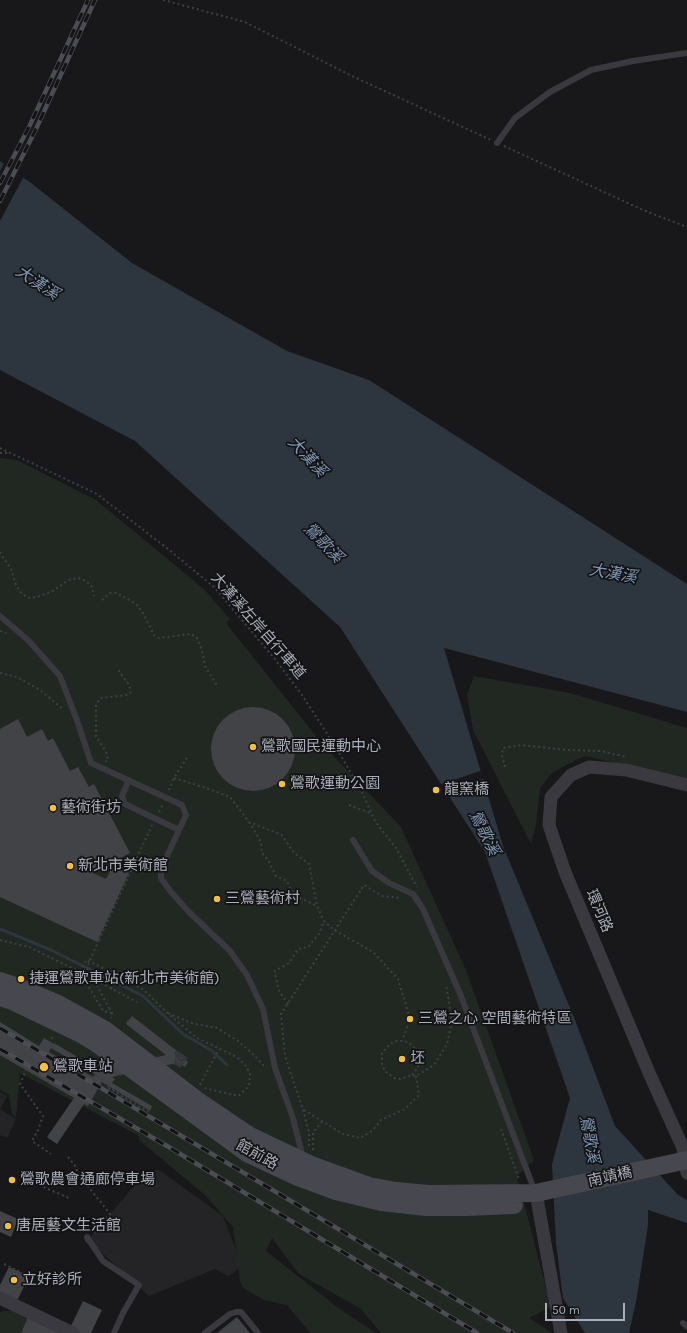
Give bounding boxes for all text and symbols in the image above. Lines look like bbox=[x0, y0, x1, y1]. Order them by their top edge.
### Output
water label: 大漢溪 bbox=[12, 262, 62, 304]
water label: 大漢溪 bbox=[284, 433, 330, 481]
water label: 鶯歌溪 bbox=[299, 519, 347, 567]
water label: 大漢溪 bbox=[588, 560, 638, 588]
street label: 大漢溪左岸自行車道 bbox=[207, 569, 309, 683]
place label: 鶯歌國民運動中心 bbox=[261, 738, 381, 756]
marker: 鶯歌國民運動中心 bbox=[248, 742, 258, 752]
place label: 鶯歌運動公園 bbox=[290, 775, 380, 793]
marker: 鶯歌運動公園 bbox=[277, 779, 287, 789]
place label: 龍窯橋 bbox=[444, 781, 489, 799]
marker: 龍窯橋 bbox=[431, 785, 441, 795]
place label: 藝術街坊 bbox=[61, 799, 121, 817]
marker: 藝術街坊 bbox=[48, 803, 58, 813]
water label: 鶯歌溪 bbox=[465, 807, 503, 859]
place label: 新北市美術館 bbox=[78, 857, 168, 875]
marker: 新北市美術館 bbox=[65, 861, 75, 871]
street label: 環河路 bbox=[582, 887, 616, 935]
place label: 三鶯藝術村 bbox=[225, 890, 300, 908]
marker: 三鶯藝術村 bbox=[212, 894, 222, 904]
place label: 捷運鶯歌車站(新北市美術館) bbox=[29, 970, 220, 988]
marker: 捷運鶯歌車站(新北市美術館) bbox=[16, 974, 26, 984]
place label: 三鶯之心 空間藝術特區 bbox=[418, 1010, 572, 1028]
marker: 三鶯之心 空間藝術特區 bbox=[405, 1014, 415, 1024]
place label: 坯 bbox=[410, 1050, 425, 1068]
marker: 坯 bbox=[397, 1054, 407, 1064]
place label: 鶯歌車站 bbox=[53, 1058, 113, 1076]
marker: 鶯歌車站 bbox=[38, 1061, 50, 1073]
water label: 鶯歌溪 bbox=[575, 1114, 603, 1164]
street label: 館前路 bbox=[233, 1136, 281, 1174]
street label: 南靖橋 bbox=[586, 1163, 634, 1191]
place label: 鶯歌農會通廊停車場 bbox=[20, 1171, 155, 1189]
marker: 鶯歌農會通廊停車場 bbox=[7, 1175, 17, 1185]
place label: 唐居藝文生活館 bbox=[16, 1217, 121, 1235]
marker: 唐居藝文生活館 bbox=[3, 1221, 13, 1231]
place label: 立好診所 bbox=[22, 1271, 82, 1289]
marker: 立好診所 bbox=[9, 1275, 19, 1285]
scale bar bbox=[547, 1295, 627, 1321]
text: 50 m bbox=[552, 1303, 580, 1317]

